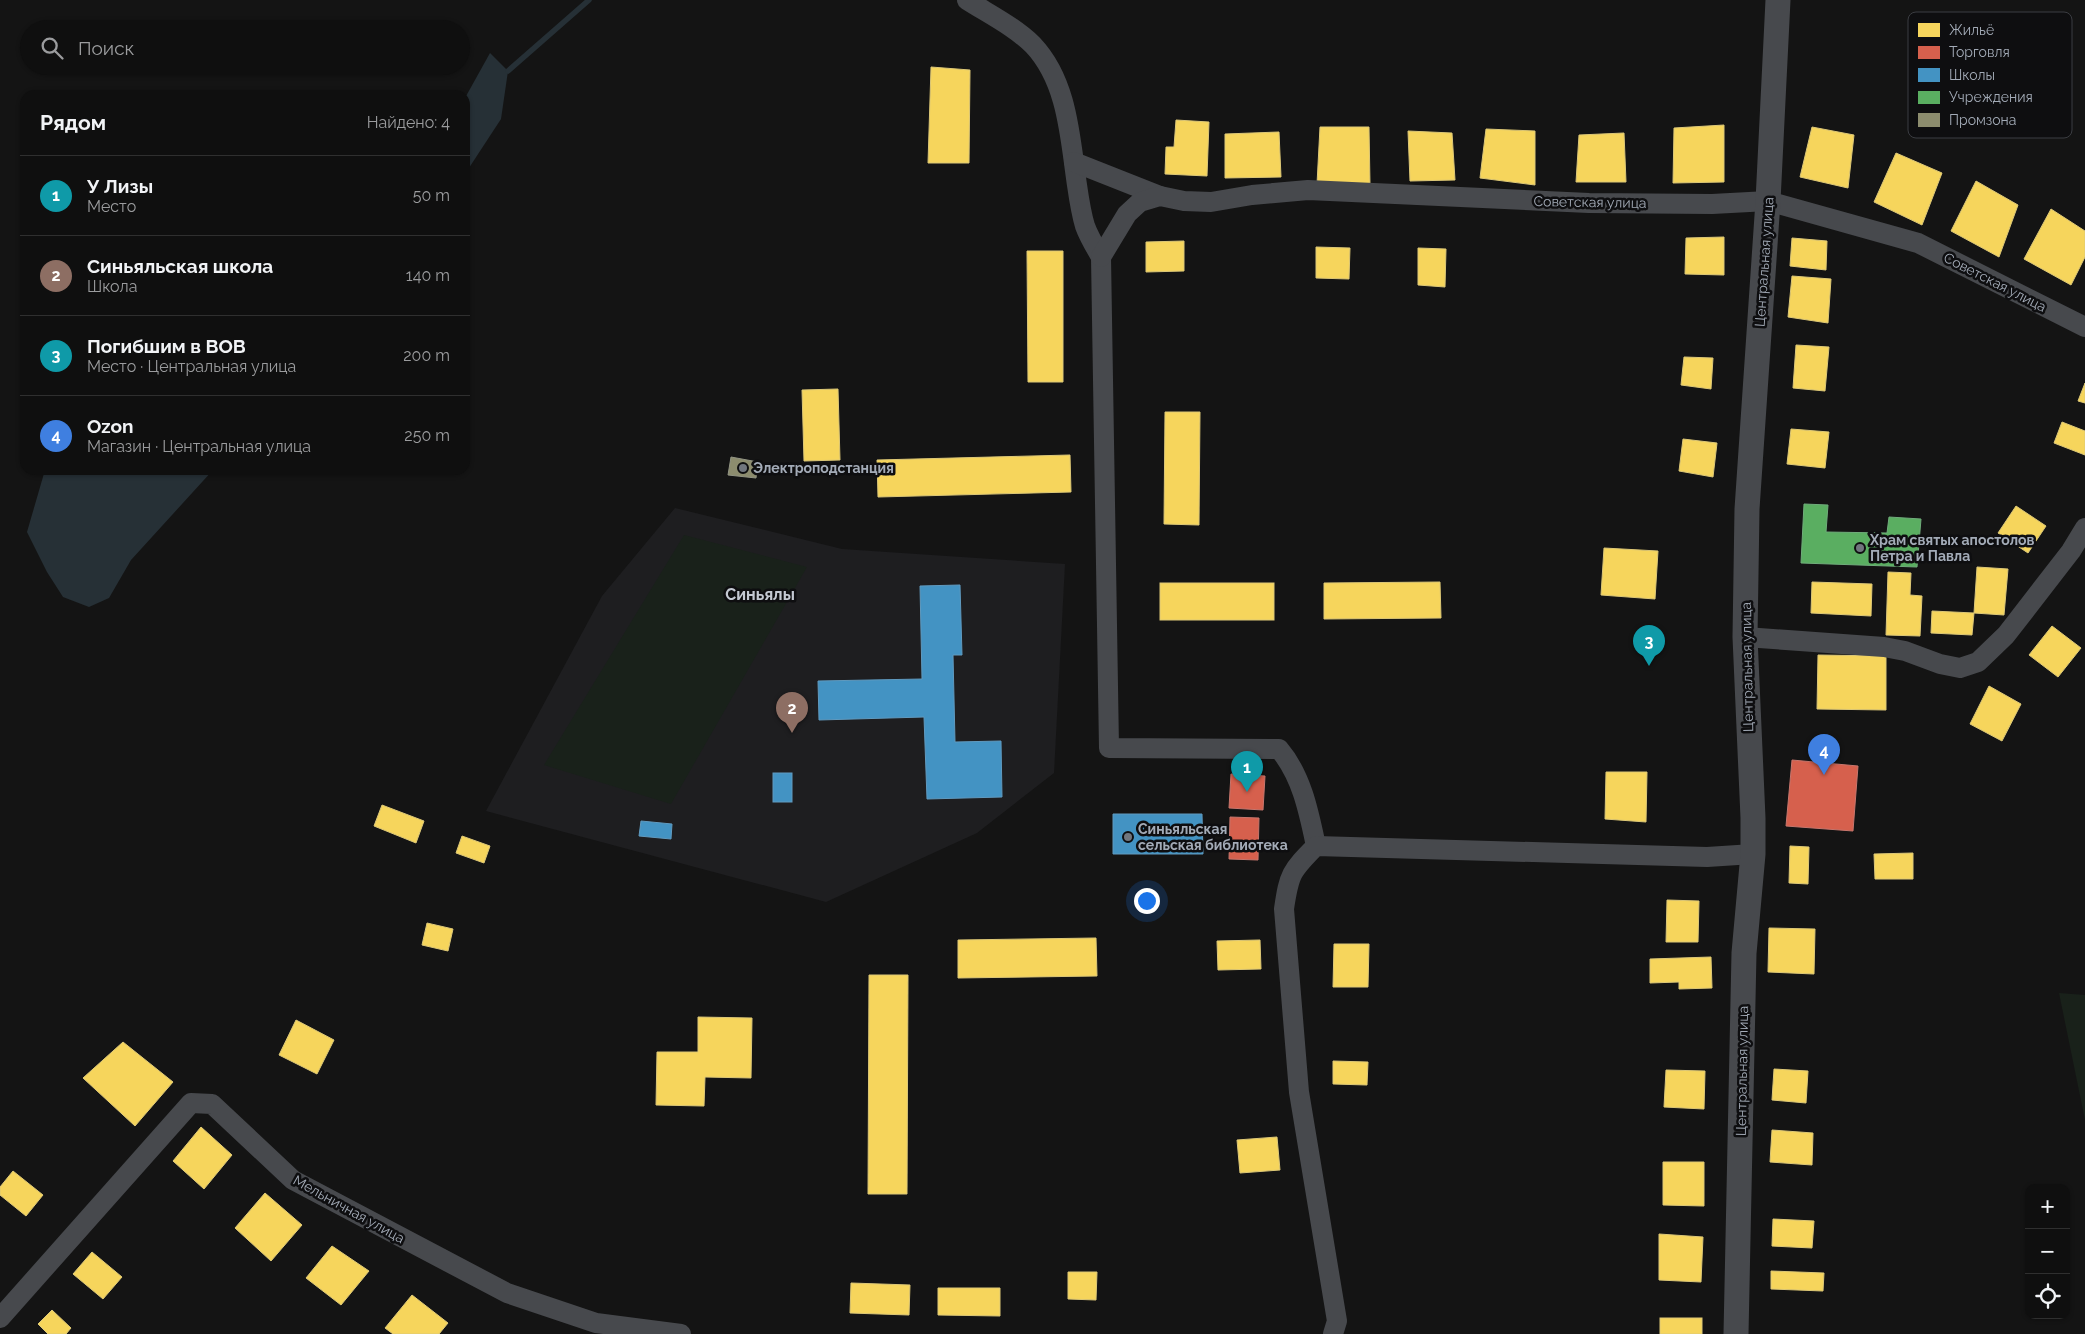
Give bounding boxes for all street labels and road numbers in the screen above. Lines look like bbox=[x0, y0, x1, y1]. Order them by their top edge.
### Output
street label: Советская улица bbox=[1533, 193, 1647, 211]
street label: Центральная улица bbox=[1751, 196, 1777, 328]
street label: Советская улица bbox=[1941, 249, 2049, 315]
street label: Центральная улица bbox=[1738, 602, 1756, 732]
street label: Центральная улица bbox=[1733, 1006, 1751, 1136]
street label: Мельничная улица bbox=[291, 1172, 407, 1246]

